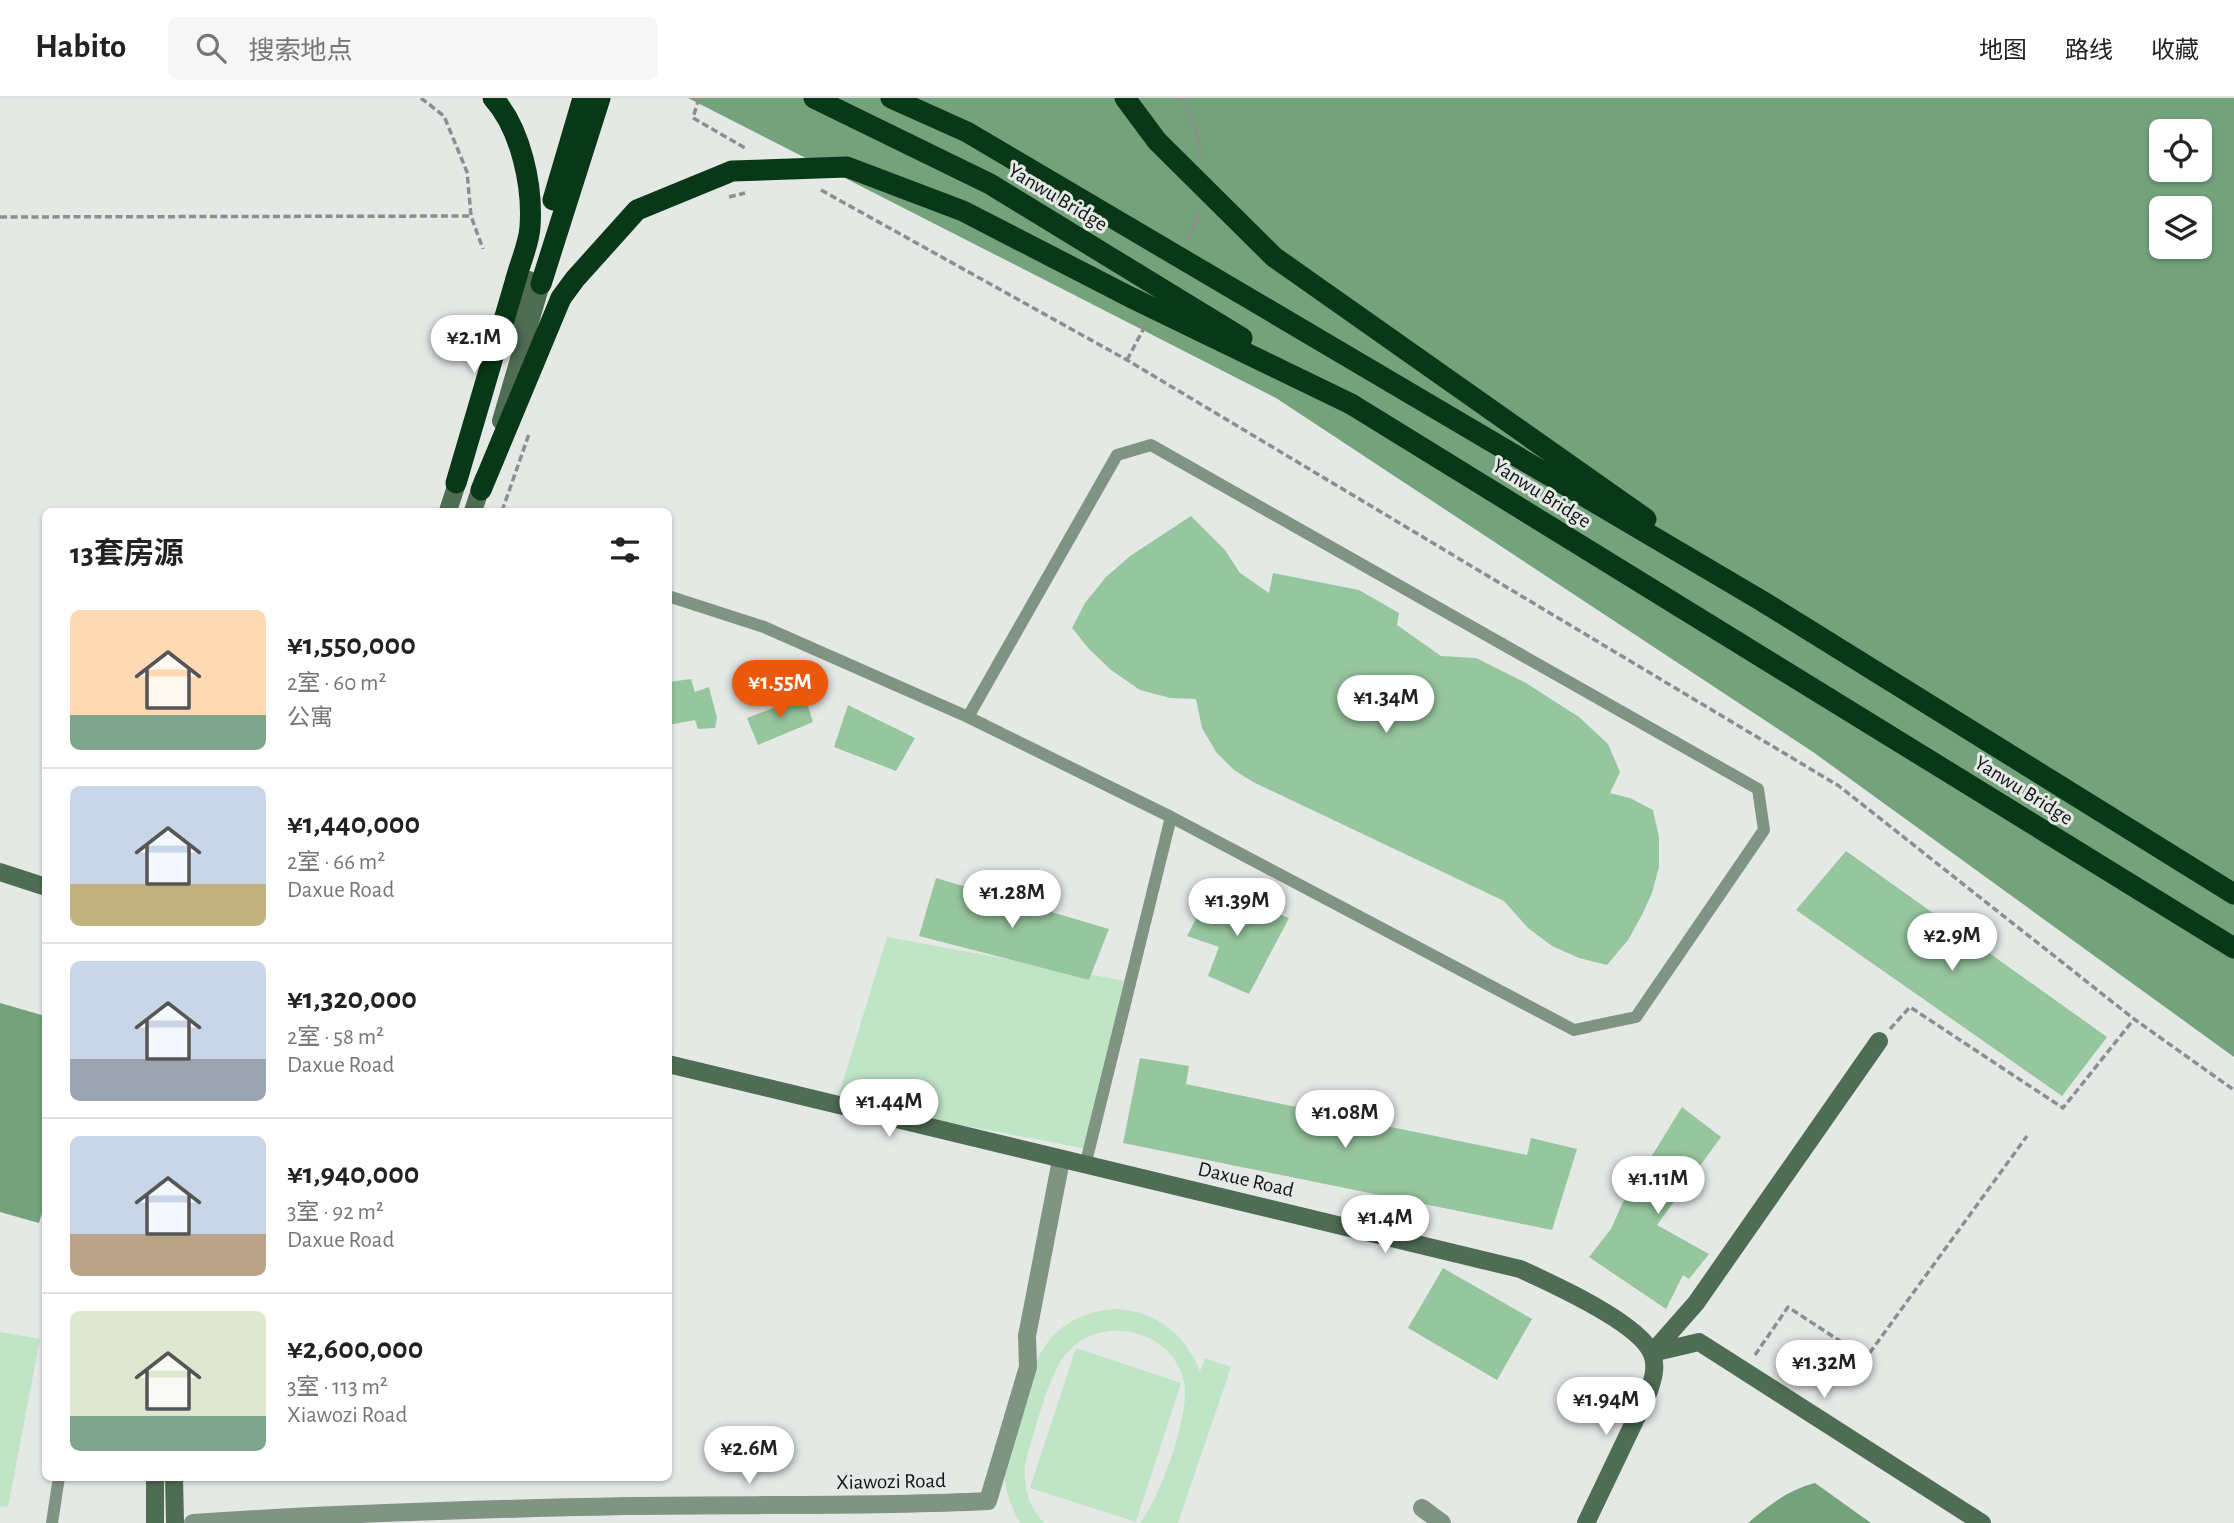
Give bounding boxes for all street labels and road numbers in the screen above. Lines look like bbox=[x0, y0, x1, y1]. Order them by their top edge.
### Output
street label: Yanwu Bridge bbox=[1004, 160, 1111, 235]
street label: Yanwu Bridge bbox=[1489, 455, 1595, 532]
street label: Yanwu Bridge bbox=[1971, 752, 2077, 829]
street label: Daxue Road bbox=[1196, 1158, 1296, 1201]
street label: Xiawozi Road bbox=[836, 1470, 946, 1493]

